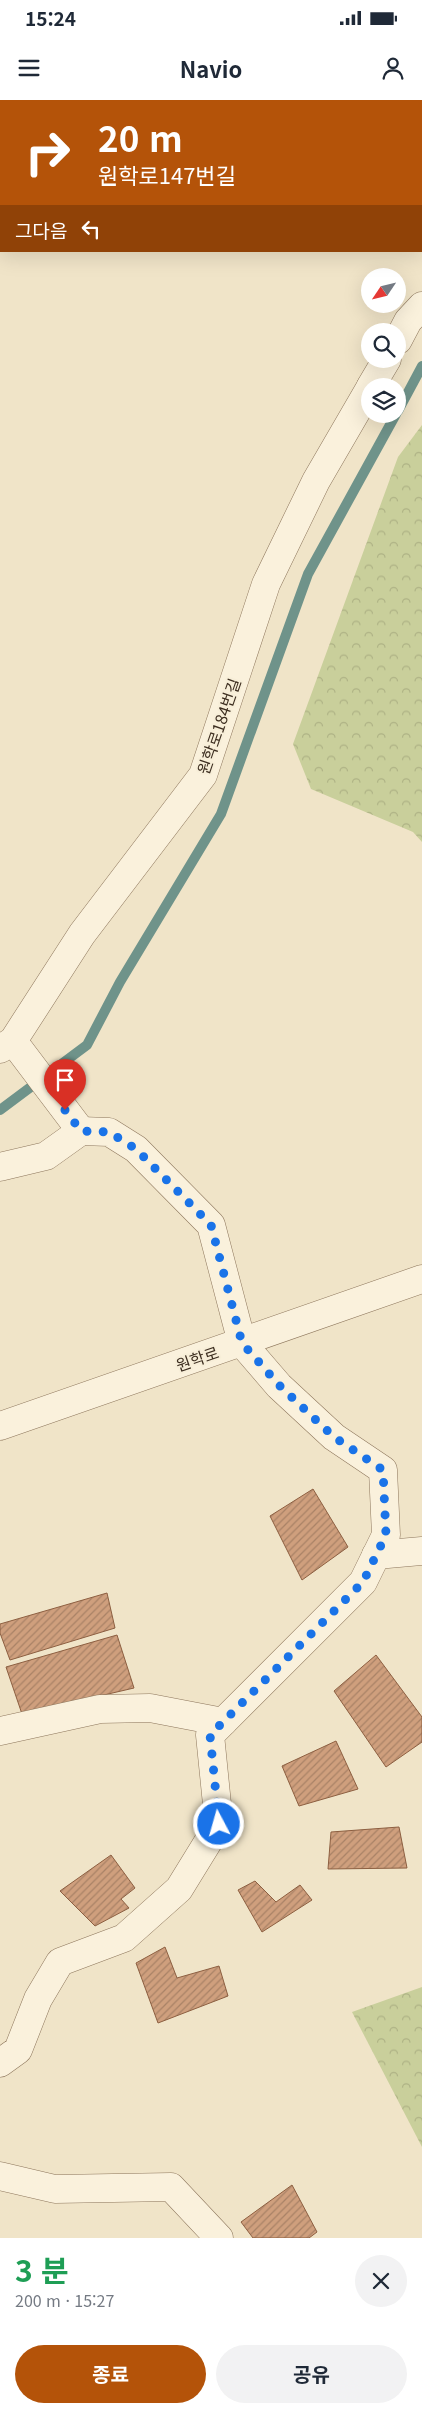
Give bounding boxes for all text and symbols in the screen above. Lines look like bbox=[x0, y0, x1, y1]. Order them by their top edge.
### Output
text: 15:24 bbox=[25, 4, 76, 31]
text: Navio bbox=[180, 52, 242, 84]
icon: menu bbox=[15, 54, 43, 82]
icon: person bbox=[379, 54, 407, 82]
text: 20 m bbox=[98, 111, 183, 162]
icon: right bbox=[15, 120, 80, 185]
text: 원학로147번길 bbox=[98, 158, 236, 190]
icon: left bbox=[77, 215, 105, 243]
text: 그다음 bbox=[15, 216, 67, 243]
north arrow bbox=[361, 268, 406, 312]
map controls bbox=[361, 268, 406, 423]
button: search bbox=[361, 323, 406, 368]
button: layers bbox=[361, 378, 406, 423]
street label: 원학로184번길 bbox=[190, 675, 246, 777]
pin bbox=[44, 1059, 86, 1110]
icon: arrive bbox=[51, 1066, 79, 1094]
street label: 원학로 bbox=[172, 1339, 222, 1377]
position arrow bbox=[192, 1797, 244, 1849]
text: 3 분 bbox=[15, 2247, 69, 2291]
button: close bbox=[355, 2255, 407, 2307]
text: 200 m · 15:27 bbox=[15, 2288, 114, 2312]
button: 종료 bbox=[15, 2345, 206, 2403]
button: 공유 bbox=[216, 2345, 407, 2403]

